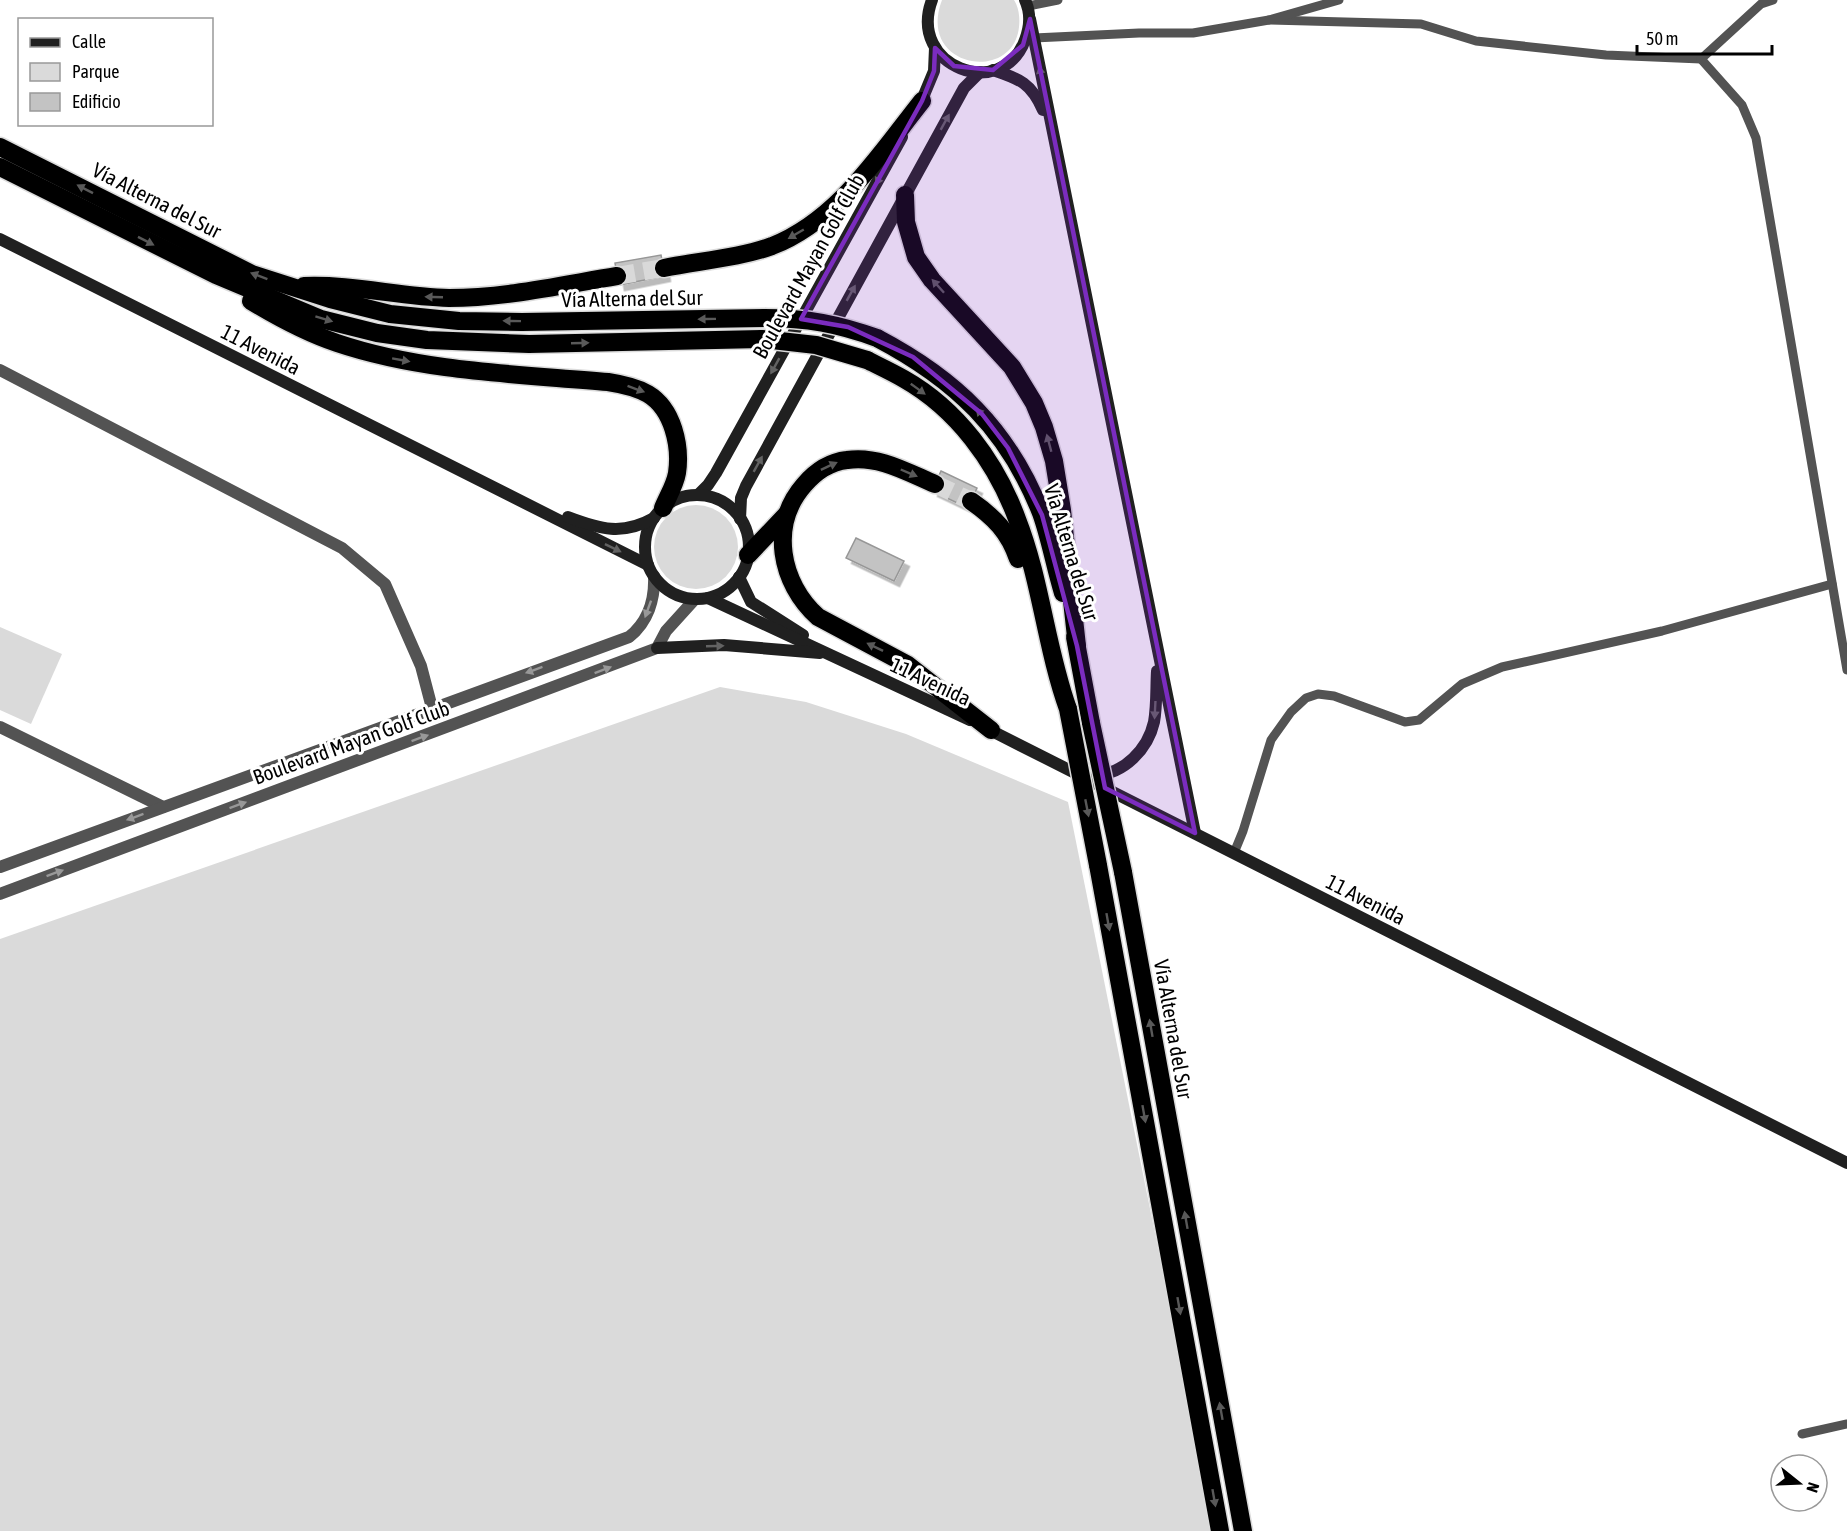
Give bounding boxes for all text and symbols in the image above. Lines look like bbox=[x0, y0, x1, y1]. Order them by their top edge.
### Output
legend bbox=[18, 18, 213, 126]
scale bar bbox=[1637, 18, 1772, 56]
text: 50 m bbox=[1646, 28, 1678, 49]
text: Calle bbox=[72, 31, 106, 52]
text: Parque bbox=[72, 61, 120, 82]
one-way arrow bbox=[1036, 65, 1045, 84]
text: Edificio bbox=[72, 91, 121, 112]
one-way arrow bbox=[940, 113, 950, 130]
street label: Vía Alterna del Sur bbox=[89, 157, 226, 243]
street label: Boulevard Mayan Golf Club bbox=[747, 169, 869, 362]
one-way arrow bbox=[875, 169, 885, 186]
one-way arrow bbox=[76, 185, 94, 195]
one-way arrow bbox=[787, 228, 804, 238]
one-way arrow bbox=[138, 236, 155, 245]
one-way arrow bbox=[250, 271, 268, 281]
one-way arrow bbox=[932, 279, 945, 294]
street label: Vía Alterna del Sur bbox=[561, 285, 704, 311]
one-way arrow bbox=[846, 285, 857, 301]
one-way arrow bbox=[425, 292, 444, 302]
one-way arrow bbox=[697, 314, 716, 324]
one-way arrow bbox=[315, 315, 333, 324]
one-way arrow bbox=[502, 317, 521, 326]
street label: 11 Avenida bbox=[217, 319, 305, 379]
one-way arrow bbox=[570, 338, 589, 348]
one-way arrow bbox=[391, 355, 410, 364]
one-way arrow bbox=[770, 358, 780, 375]
one-way arrow bbox=[911, 382, 926, 394]
one-way arrow bbox=[627, 384, 645, 394]
one-way arrow bbox=[975, 408, 989, 423]
one-way arrow bbox=[1044, 434, 1053, 452]
one-way arrow bbox=[753, 455, 763, 472]
one-way arrow bbox=[821, 461, 838, 470]
one-way arrow bbox=[901, 468, 919, 478]
street label: Vía Alterna del Sur bbox=[1040, 481, 1104, 624]
one-way arrow bbox=[605, 543, 622, 552]
one-way arrow bbox=[643, 600, 653, 618]
one-way arrow bbox=[706, 641, 725, 651]
one-way arrow bbox=[867, 643, 884, 652]
street label: 11 Avenida bbox=[887, 652, 975, 710]
one-way arrow bbox=[594, 664, 612, 674]
one-way arrow bbox=[525, 666, 543, 676]
street label: Boulevard Mayan Golf Club bbox=[249, 695, 453, 789]
one-way arrow bbox=[1150, 701, 1159, 720]
one-way arrow bbox=[412, 732, 430, 742]
one-way arrow bbox=[1083, 799, 1092, 818]
one-way arrow bbox=[229, 800, 247, 810]
one-way arrow bbox=[126, 813, 144, 823]
one-way arrow bbox=[46, 868, 64, 878]
street label: 11 Avenida bbox=[1322, 869, 1410, 929]
one-way arrow bbox=[1104, 913, 1113, 932]
street label: Vía Alterna del Sur bbox=[1150, 957, 1198, 1101]
one-way arrow bbox=[1146, 1018, 1155, 1037]
one-way arrow bbox=[1139, 1105, 1148, 1124]
one-way arrow bbox=[1181, 1210, 1190, 1229]
one-way arrow bbox=[1175, 1297, 1184, 1316]
one-way arrow bbox=[1216, 1402, 1225, 1421]
north arrow bbox=[1769, 1453, 1829, 1513]
text: N bbox=[1803, 1480, 1823, 1495]
one-way arrow bbox=[1210, 1488, 1219, 1507]

